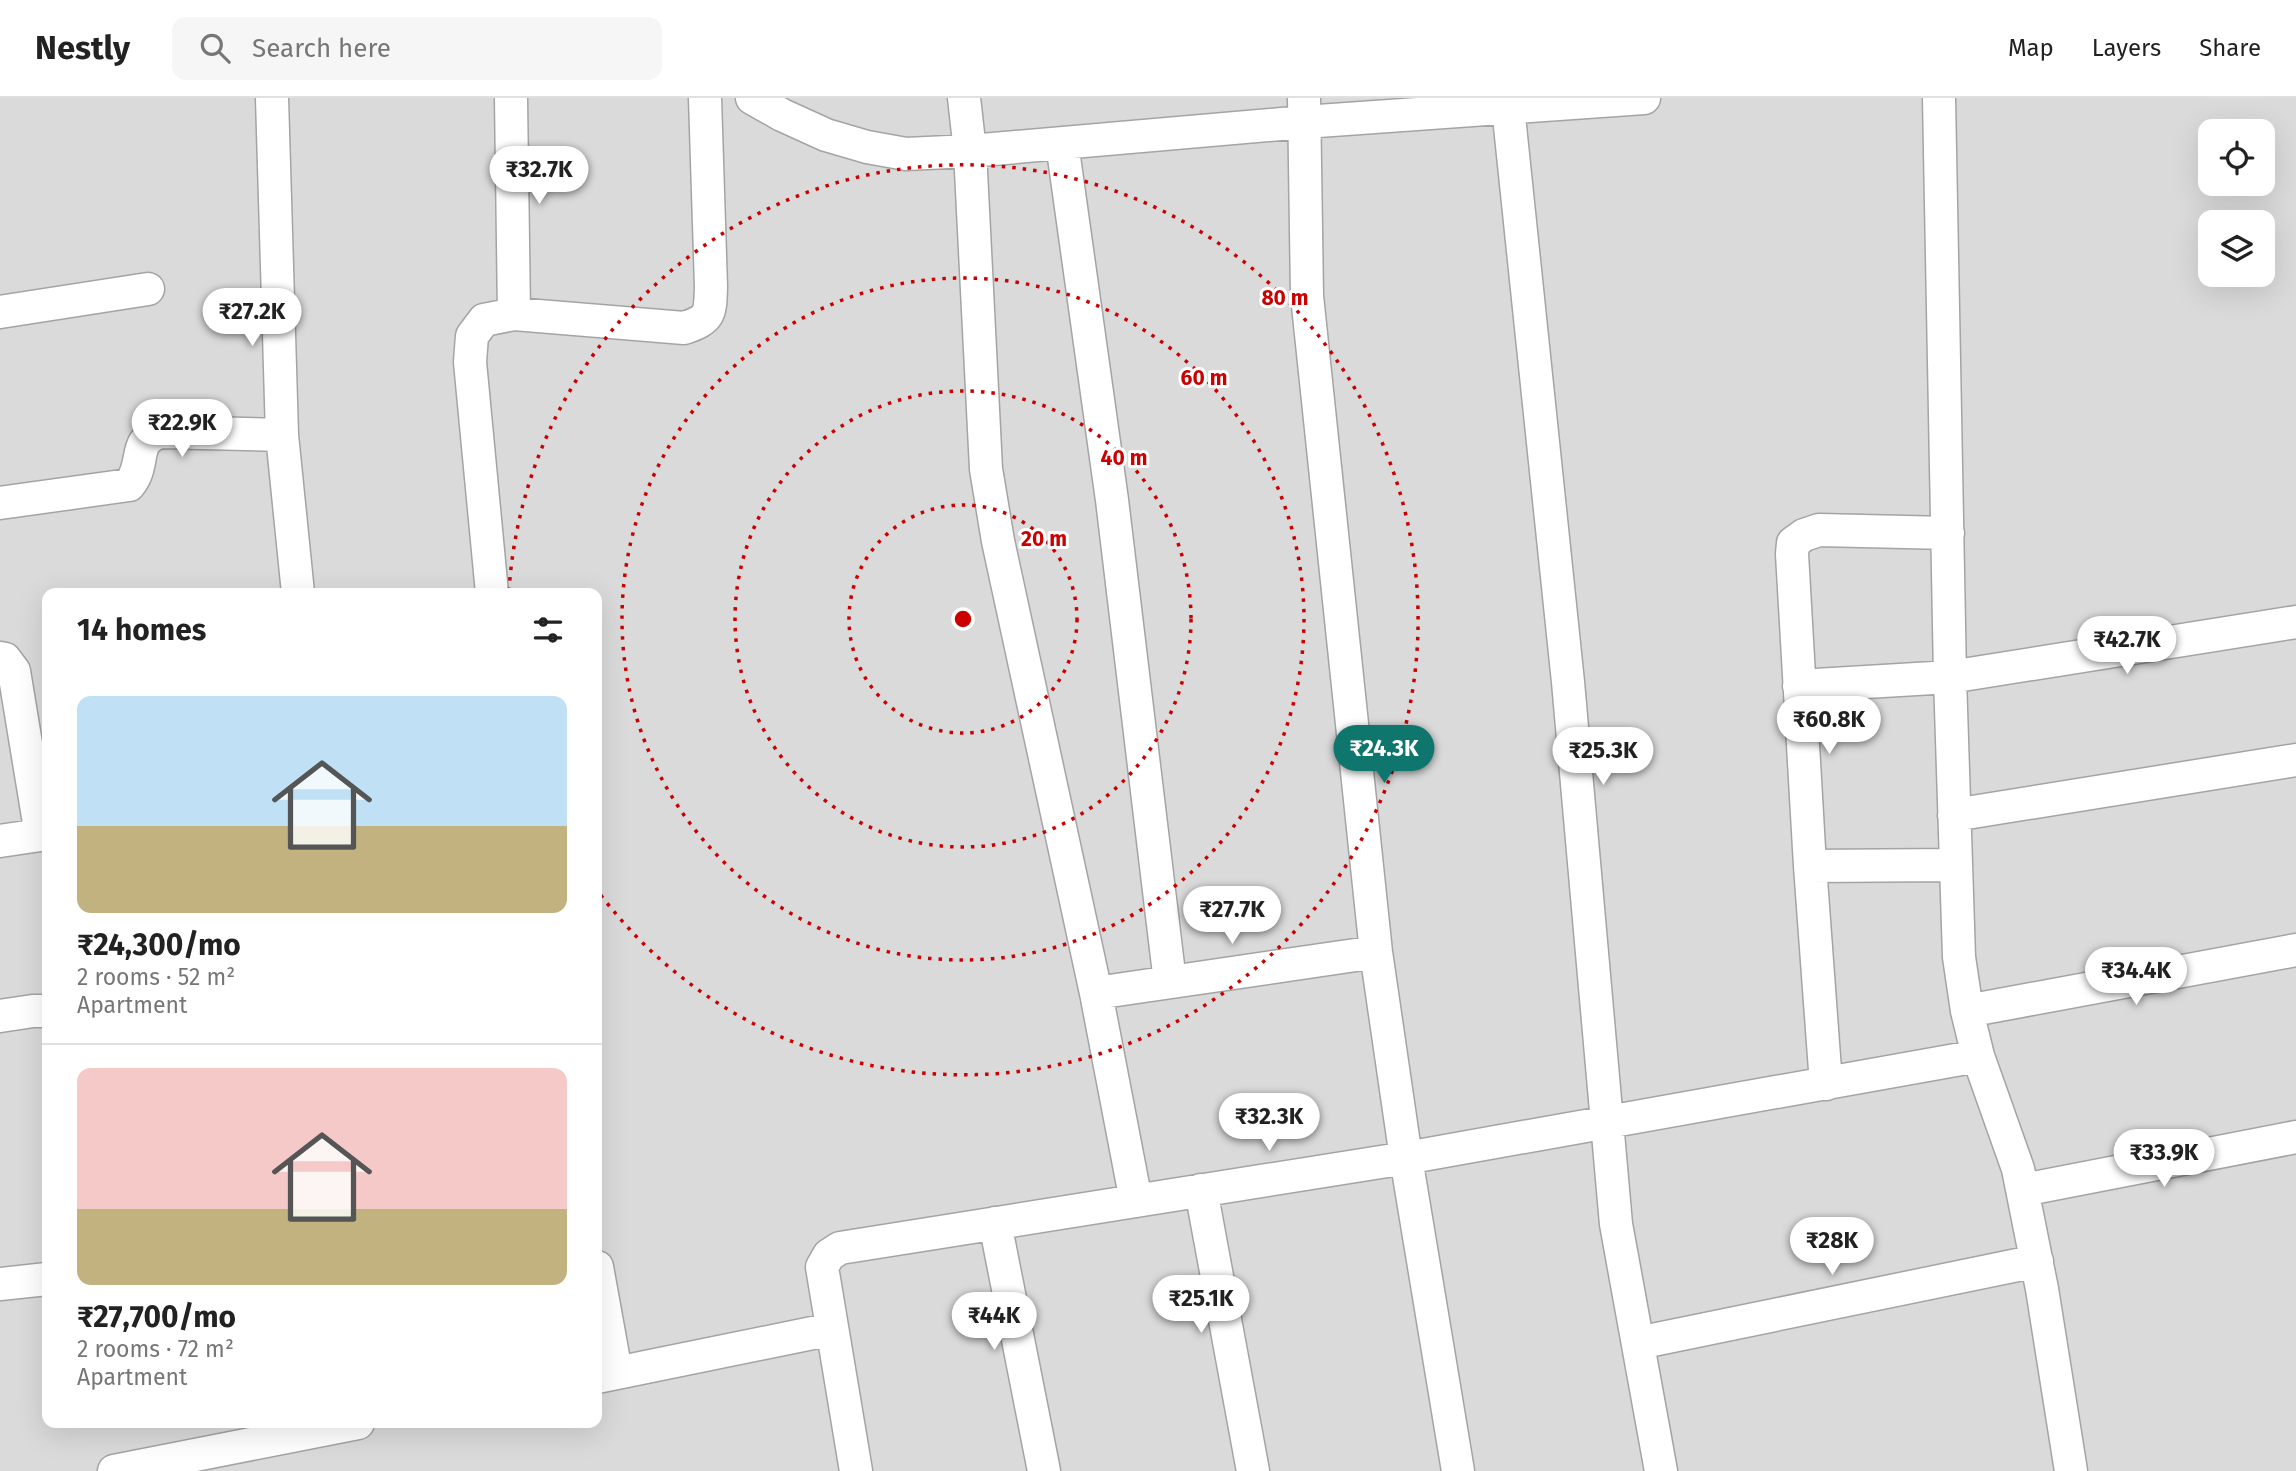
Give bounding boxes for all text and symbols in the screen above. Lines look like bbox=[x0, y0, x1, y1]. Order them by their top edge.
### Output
search box bbox=[172, 17, 662, 80]
text: Nestly bbox=[35, 28, 130, 68]
icon: search bbox=[196, 29, 234, 67]
text: Search here bbox=[252, 33, 391, 64]
text: Map bbox=[2008, 34, 2054, 62]
text: Layers bbox=[2092, 34, 2161, 62]
text: Share bbox=[2199, 34, 2261, 62]
map controls bbox=[2198, 119, 2275, 287]
button: locate bbox=[2198, 119, 2275, 196]
pin: ₹32.7K bbox=[482, 146, 596, 206]
text: ₹32.7K bbox=[506, 155, 572, 183]
button: layers bbox=[2198, 210, 2275, 287]
text: 80 m bbox=[1261, 285, 1309, 311]
pin: ₹27.2K bbox=[195, 288, 309, 348]
text: ₹27.2K bbox=[219, 297, 285, 325]
text: 60 m bbox=[1181, 365, 1227, 391]
pin: ₹22.9K bbox=[125, 400, 239, 459]
text: ₹22.9K bbox=[148, 408, 216, 436]
text: 40 m bbox=[1101, 445, 1147, 471]
text: 20 m bbox=[1021, 526, 1067, 552]
centre of rings bbox=[951, 607, 975, 631]
icon: filters bbox=[529, 611, 567, 649]
text: 14 homes bbox=[77, 612, 206, 648]
pin: ₹42.7K bbox=[2070, 616, 2184, 676]
text: ₹42.7K bbox=[2093, 625, 2161, 653]
pin: ₹60.8K bbox=[1772, 696, 1886, 756]
text: ₹60.8K bbox=[1793, 705, 1865, 733]
pin: ₹24.3K bbox=[1327, 726, 1441, 785]
pin: ₹25.3K bbox=[1546, 728, 1660, 787]
text: ₹24.3K bbox=[1349, 734, 1419, 762]
text: ₹25.3K bbox=[1568, 736, 1638, 764]
icon: home bbox=[259, 742, 385, 868]
pin: ₹27.7K bbox=[1175, 886, 1289, 946]
text: ₹27.7K bbox=[1199, 895, 1265, 923]
text: ₹24,300/mo bbox=[77, 927, 241, 963]
pin: ₹34.4K bbox=[2079, 948, 2193, 1007]
text: ₹34.4K bbox=[2101, 956, 2171, 984]
text: 2 rooms · 52 m² bbox=[77, 963, 235, 991]
text: Apartment bbox=[77, 991, 187, 1019]
pin: ₹32.3K bbox=[1212, 1094, 1326, 1153]
text: ₹32.3K bbox=[1235, 1102, 1303, 1130]
icon: home bbox=[259, 1114, 385, 1240]
pin: ₹33.9K bbox=[2107, 1130, 2221, 1189]
text: ₹33.9K bbox=[2130, 1138, 2198, 1166]
pin: ₹28K bbox=[1791, 1218, 1873, 1277]
text: ₹28K bbox=[1806, 1226, 1858, 1254]
pin: ₹25.1K bbox=[1144, 1276, 1258, 1335]
text: ₹25.1K bbox=[1168, 1284, 1234, 1312]
pin: ₹44K bbox=[953, 1292, 1035, 1352]
text: ₹27,700/mo bbox=[77, 1299, 236, 1335]
text: ₹44K bbox=[968, 1301, 1020, 1329]
text: 2 rooms · 72 m² bbox=[77, 1335, 234, 1363]
text: Apartment bbox=[77, 1363, 187, 1391]

